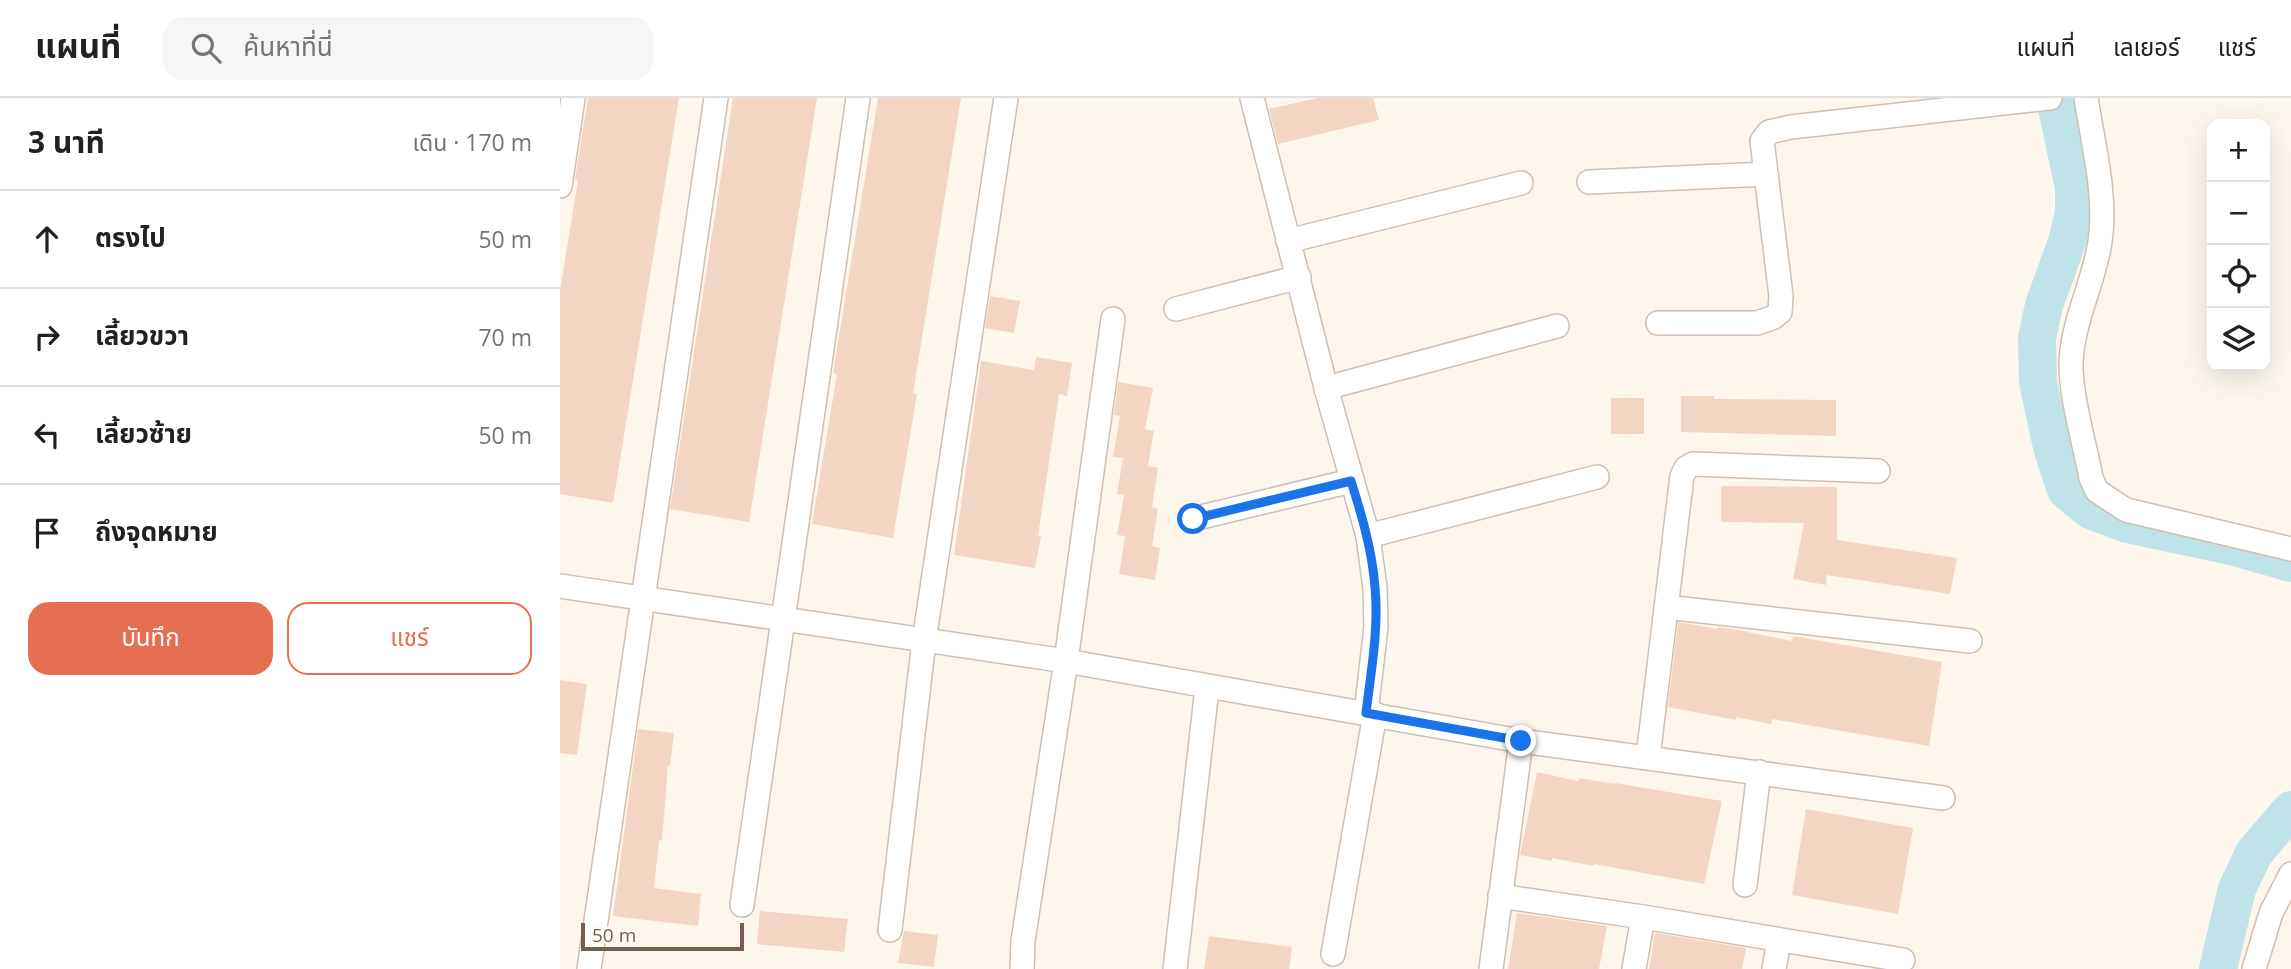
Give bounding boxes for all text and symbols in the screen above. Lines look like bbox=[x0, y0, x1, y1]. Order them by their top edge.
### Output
search box bbox=[163, 17, 653, 80]
text: แผนที่ bbox=[35, 23, 121, 68]
text: ค้นหาที่นี่ bbox=[243, 28, 333, 64]
icon: search bbox=[187, 29, 225, 67]
text: แผนที่ bbox=[2017, 30, 2075, 63]
text: เลเยอร์ bbox=[2113, 30, 2180, 63]
text: แชร์ bbox=[2218, 30, 2256, 63]
map controls bbox=[2207, 119, 2270, 371]
button: + bbox=[2207, 119, 2270, 182]
text: 3 นาที bbox=[28, 121, 105, 162]
text: เดิน · 170 m bbox=[412, 126, 532, 158]
button: − bbox=[2207, 182, 2270, 245]
text: ตรงไป bbox=[95, 219, 166, 255]
icon: ahead bbox=[28, 220, 66, 258]
text: 50 m bbox=[478, 223, 532, 255]
button: locate bbox=[2207, 245, 2270, 308]
button: layers bbox=[2207, 308, 2270, 371]
text: เลี้ยวขวา bbox=[95, 317, 189, 353]
icon: right bbox=[28, 318, 66, 356]
text: 70 m bbox=[478, 321, 532, 353]
text: เลี้ยวซ้าย bbox=[95, 415, 192, 451]
icon: left bbox=[28, 416, 66, 454]
text: 50 m bbox=[478, 419, 532, 451]
route start bbox=[1177, 503, 1208, 534]
text: ถึงจุดหมาย bbox=[95, 513, 218, 549]
icon: arrive bbox=[28, 514, 66, 552]
button: บันทึก bbox=[28, 602, 273, 675]
button: แชร์ bbox=[287, 602, 532, 675]
route end bbox=[1505, 725, 1536, 756]
scale bar bbox=[581, 920, 744, 952]
text: 50 m bbox=[592, 922, 636, 948]

